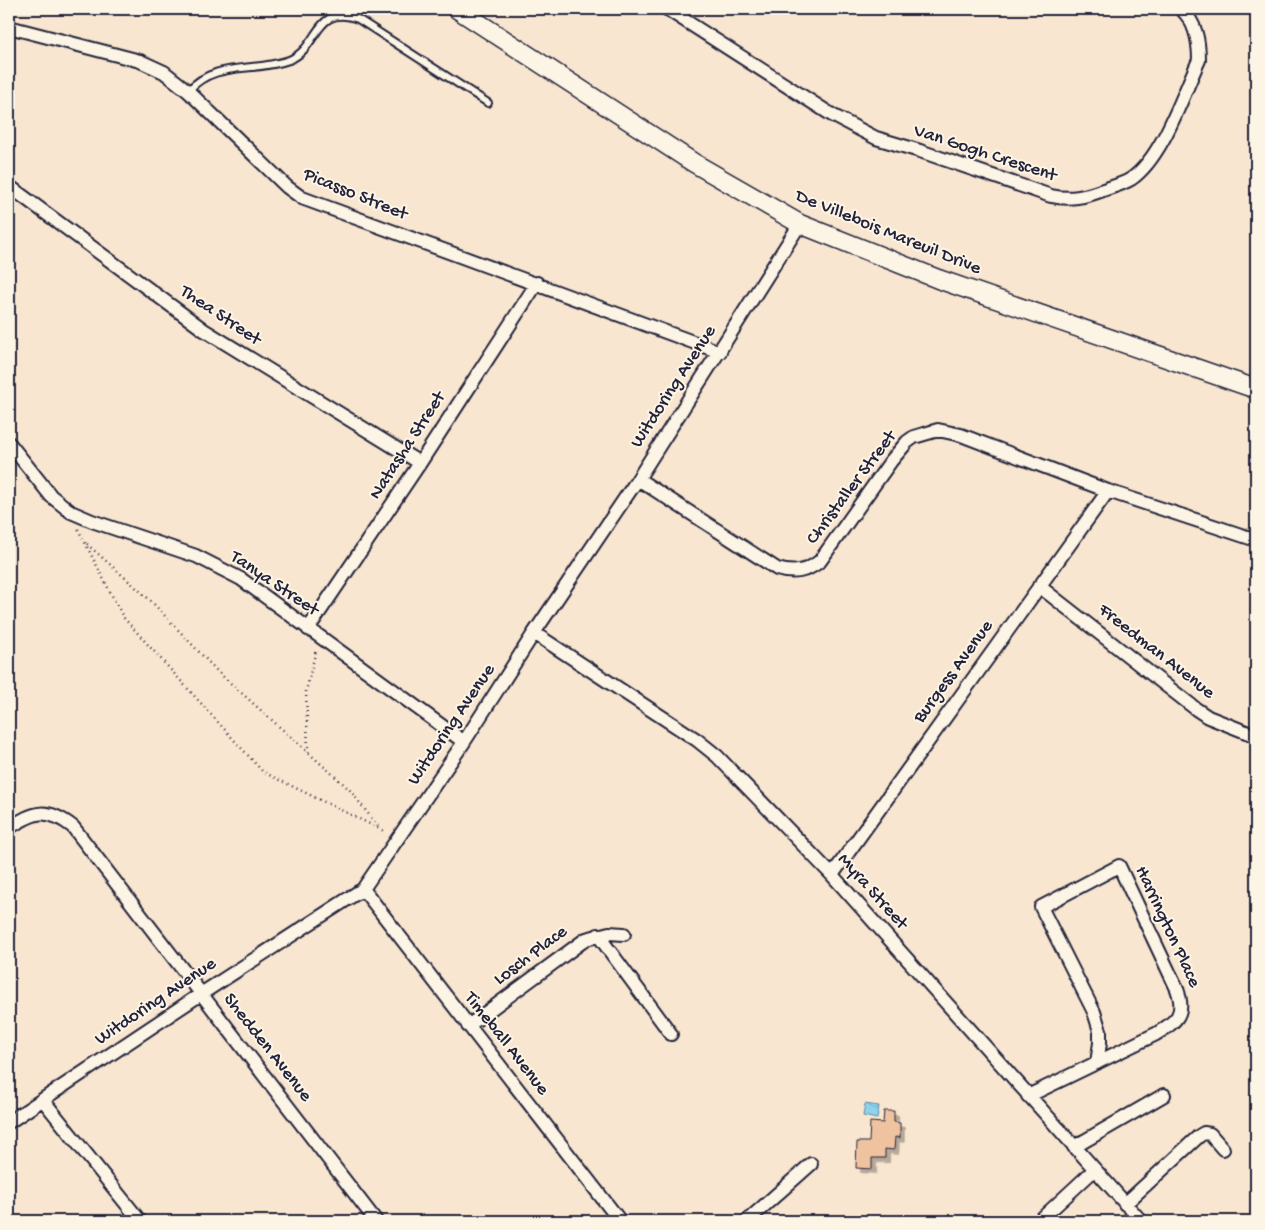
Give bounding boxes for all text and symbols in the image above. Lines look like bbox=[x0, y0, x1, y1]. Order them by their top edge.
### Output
street label: Van Gogh Crescent bbox=[910, 120, 1061, 189]
street label: Picasso Street bbox=[298, 163, 413, 227]
street label: De Villebois Mareuil Drive bbox=[790, 184, 984, 281]
street label: Thea Street bbox=[174, 280, 267, 353]
street label: Witdoring Avenue bbox=[626, 321, 722, 453]
street label: Natasha Street bbox=[365, 386, 453, 504]
street label: Christaller Street bbox=[802, 425, 904, 550]
street label: Tanya Street bbox=[224, 545, 325, 623]
street label: Freedman Avenue bbox=[1092, 599, 1219, 705]
street label: Burgess Avenue bbox=[908, 616, 999, 729]
street label: Witdoring Avenue bbox=[403, 660, 501, 790]
street label: Myra Street bbox=[832, 849, 914, 937]
street label: Harrington Place bbox=[1129, 863, 1205, 992]
street label: Losch Place bbox=[490, 921, 573, 991]
street label: Witdoring Avenue bbox=[91, 953, 221, 1051]
street label: Timeball Avenue bbox=[458, 987, 554, 1101]
street label: Shedden Avenue bbox=[217, 989, 317, 1107]

